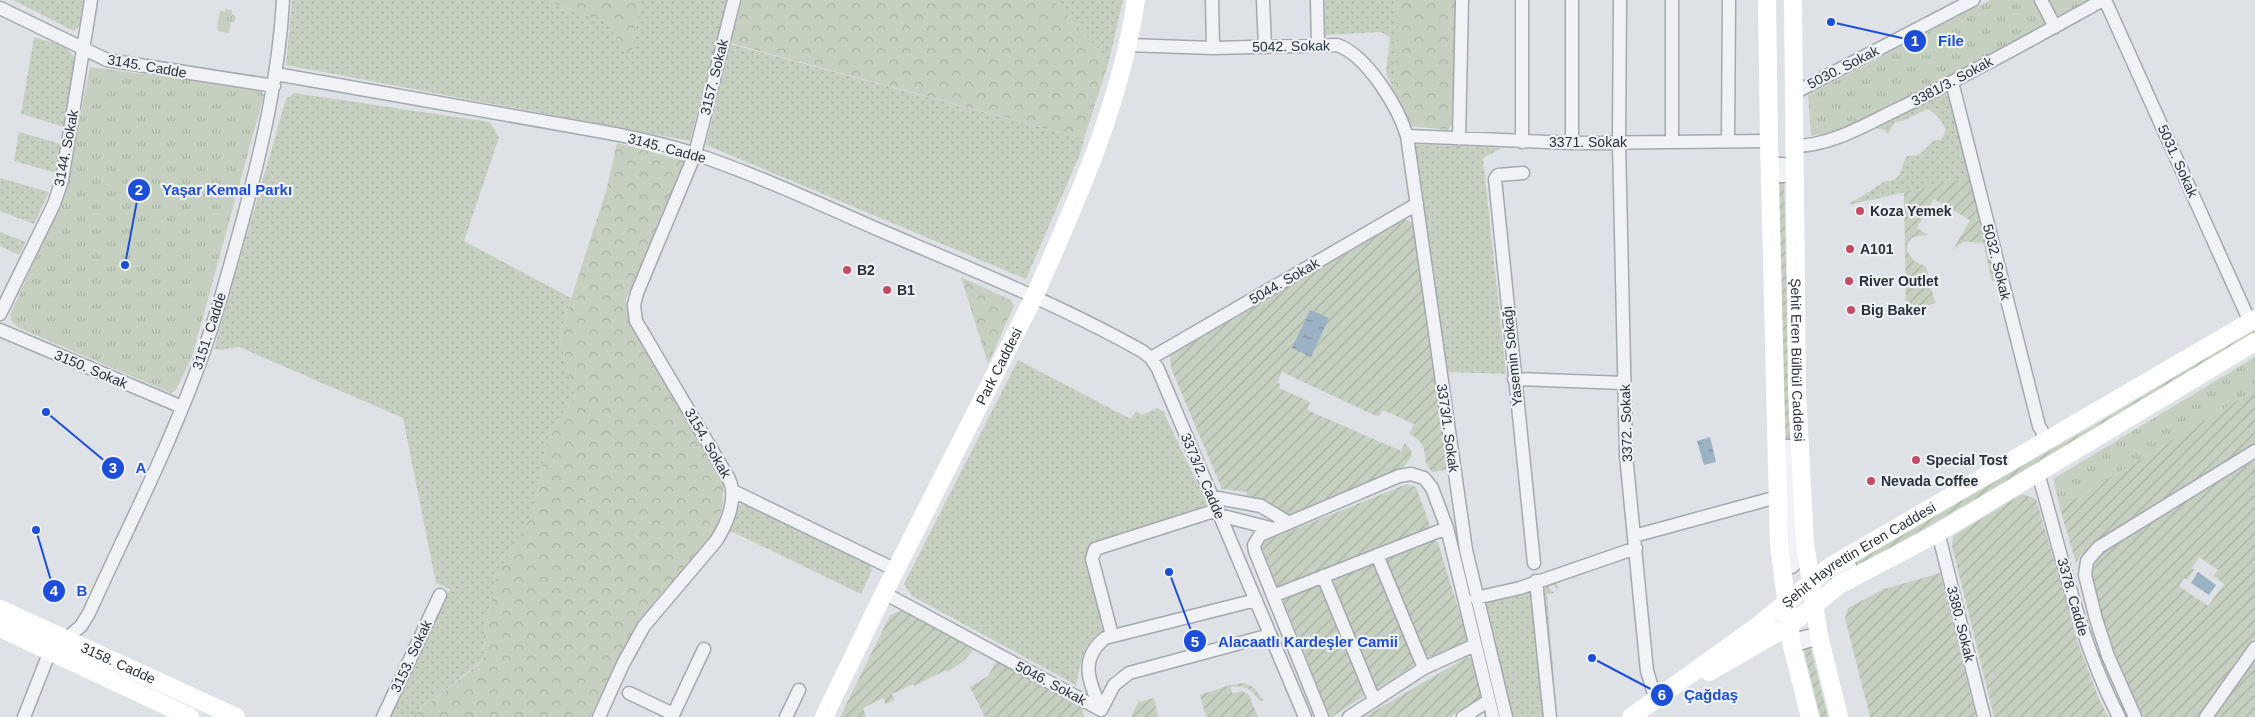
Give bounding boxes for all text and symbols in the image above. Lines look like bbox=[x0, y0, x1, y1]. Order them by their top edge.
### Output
callout: File bbox=[1903, 26, 1974, 56]
text: 1 bbox=[1911, 32, 1919, 49]
text: File bbox=[1938, 32, 1964, 49]
street label: 3157. Sokak bbox=[697, 36, 731, 117]
street label: 5042. Sokak bbox=[1252, 37, 1331, 55]
street label: 5030. Sokak bbox=[1805, 42, 1882, 92]
street label: 3145. Cadde bbox=[106, 51, 188, 81]
street label: 3381/3. Sokak bbox=[1909, 52, 1996, 109]
street label: 3144. Sokak bbox=[51, 107, 81, 188]
street label: 5031. Sokak bbox=[2155, 122, 2202, 201]
street label: 3145. Cadde bbox=[626, 130, 708, 166]
street label: 3371. Sokak bbox=[1549, 134, 1628, 150]
callout: Yaşar Kemal Parkı bbox=[127, 175, 302, 205]
text: 2 bbox=[135, 181, 143, 198]
text: Yaşar Kemal Parkı bbox=[162, 181, 292, 198]
place label: Koza Yemek bbox=[1870, 203, 1952, 219]
marker: Koza Yemek bbox=[1854, 205, 1866, 217]
street label: 5032. Sokak bbox=[1980, 222, 2014, 303]
place label: A101 bbox=[1860, 241, 1894, 257]
marker: A101 bbox=[1844, 243, 1856, 255]
street label: 5044. Sokak bbox=[1246, 254, 1323, 307]
place label: B2 bbox=[857, 262, 875, 278]
marker: B2 bbox=[841, 264, 853, 276]
place label: River Outlet bbox=[1859, 273, 1939, 289]
marker: River Outlet bbox=[1843, 275, 1855, 287]
street label: Şehit Eren Bülbül Caddesi bbox=[1788, 278, 1808, 442]
place label: B1 bbox=[897, 282, 915, 298]
marker: B1 bbox=[881, 284, 893, 296]
street label: 3151. Cadde bbox=[189, 290, 229, 372]
place label: Big Baker bbox=[1861, 302, 1927, 318]
marker: Big Baker bbox=[1845, 304, 1857, 316]
street label: Yasemin Sokağı bbox=[1499, 305, 1525, 407]
street label: Park Caddesi bbox=[973, 325, 1025, 407]
street label: 3150. Sokak bbox=[52, 346, 131, 392]
street label: 3373/1. Sokak bbox=[1434, 383, 1462, 474]
street label: 3372. Sokak bbox=[1617, 383, 1635, 462]
street label: 3154. Sokak bbox=[682, 405, 735, 482]
street label: 3373/2. Cadde bbox=[1178, 431, 1228, 522]
place label: Special Tost bbox=[1926, 452, 2008, 468]
callout: A bbox=[101, 453, 157, 483]
marker: Special Tost bbox=[1910, 454, 1922, 466]
text: 3 bbox=[109, 459, 117, 476]
text: A bbox=[136, 459, 147, 476]
place label: Nevada Coffee bbox=[1881, 473, 1978, 489]
marker: Nevada Coffee bbox=[1865, 475, 1877, 487]
street label: Şehit Hayrettin Eren Caddesi bbox=[1779, 499, 1938, 611]
street label: 3378. Cadde bbox=[2054, 556, 2092, 638]
callout: B bbox=[41, 576, 97, 606]
text: 4 bbox=[50, 582, 59, 599]
text: B bbox=[77, 582, 88, 599]
street label: 3380. Sokak bbox=[1944, 584, 1978, 665]
street label: 3153. Sokak bbox=[387, 616, 435, 695]
callout: Alacaatlı Kardeşler Camii bbox=[1182, 626, 1408, 656]
text: 5 bbox=[1191, 633, 1199, 650]
text: Alacaatlı Kardeşler Camii bbox=[1218, 633, 1398, 650]
street label: 3158. Cadde bbox=[78, 639, 158, 687]
street label: 5046. Sokak bbox=[1013, 658, 1090, 709]
callout: Çağdaş bbox=[1649, 680, 1748, 710]
text: 6 bbox=[1658, 686, 1666, 703]
text: Çağdaş bbox=[1684, 686, 1738, 703]

